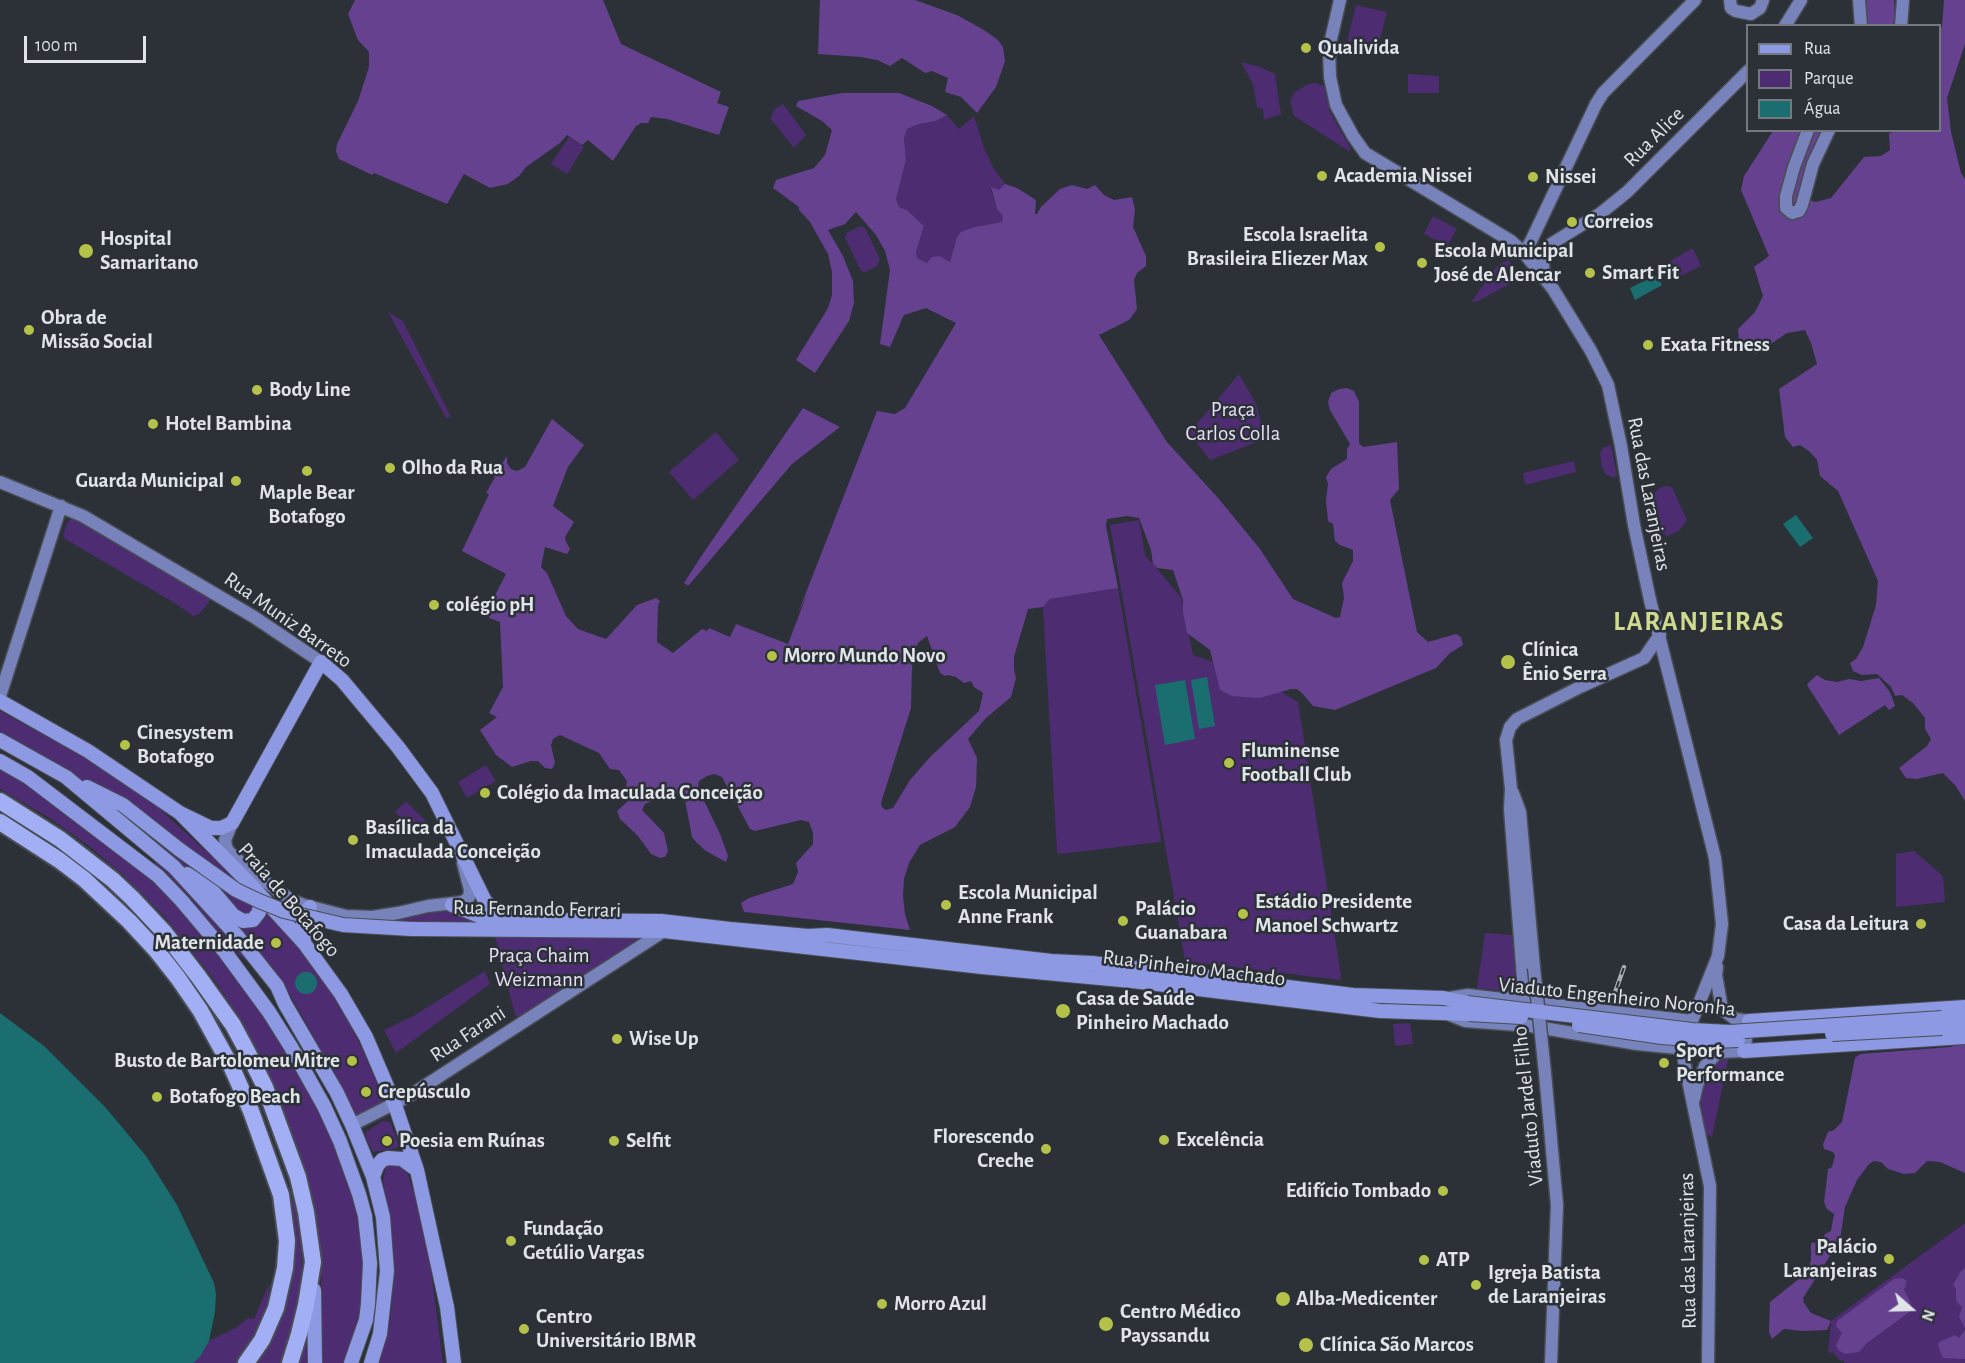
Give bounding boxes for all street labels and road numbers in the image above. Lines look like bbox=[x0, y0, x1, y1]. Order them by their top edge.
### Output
street label: Rua Alice bbox=[1618, 101, 1690, 173]
street label: Rua das Laranjeiras bbox=[1622, 415, 1676, 573]
street label: Rua Muniz Barreto bbox=[219, 567, 357, 673]
street label: Praia de Botafogo bbox=[232, 838, 346, 962]
street label: Rua Fernando Ferrari bbox=[453, 895, 621, 923]
street label: Rua Pinheiro Machado bbox=[1101, 944, 1287, 992]
street label: Viaduto Engenheiro Noronha bbox=[1497, 972, 1737, 1022]
street label: Rua Farani bbox=[425, 1000, 511, 1068]
street label: Viaduto Jardel Filho bbox=[1507, 1025, 1549, 1187]
street label: Rua das Laranjeiras bbox=[1674, 1173, 1702, 1329]

